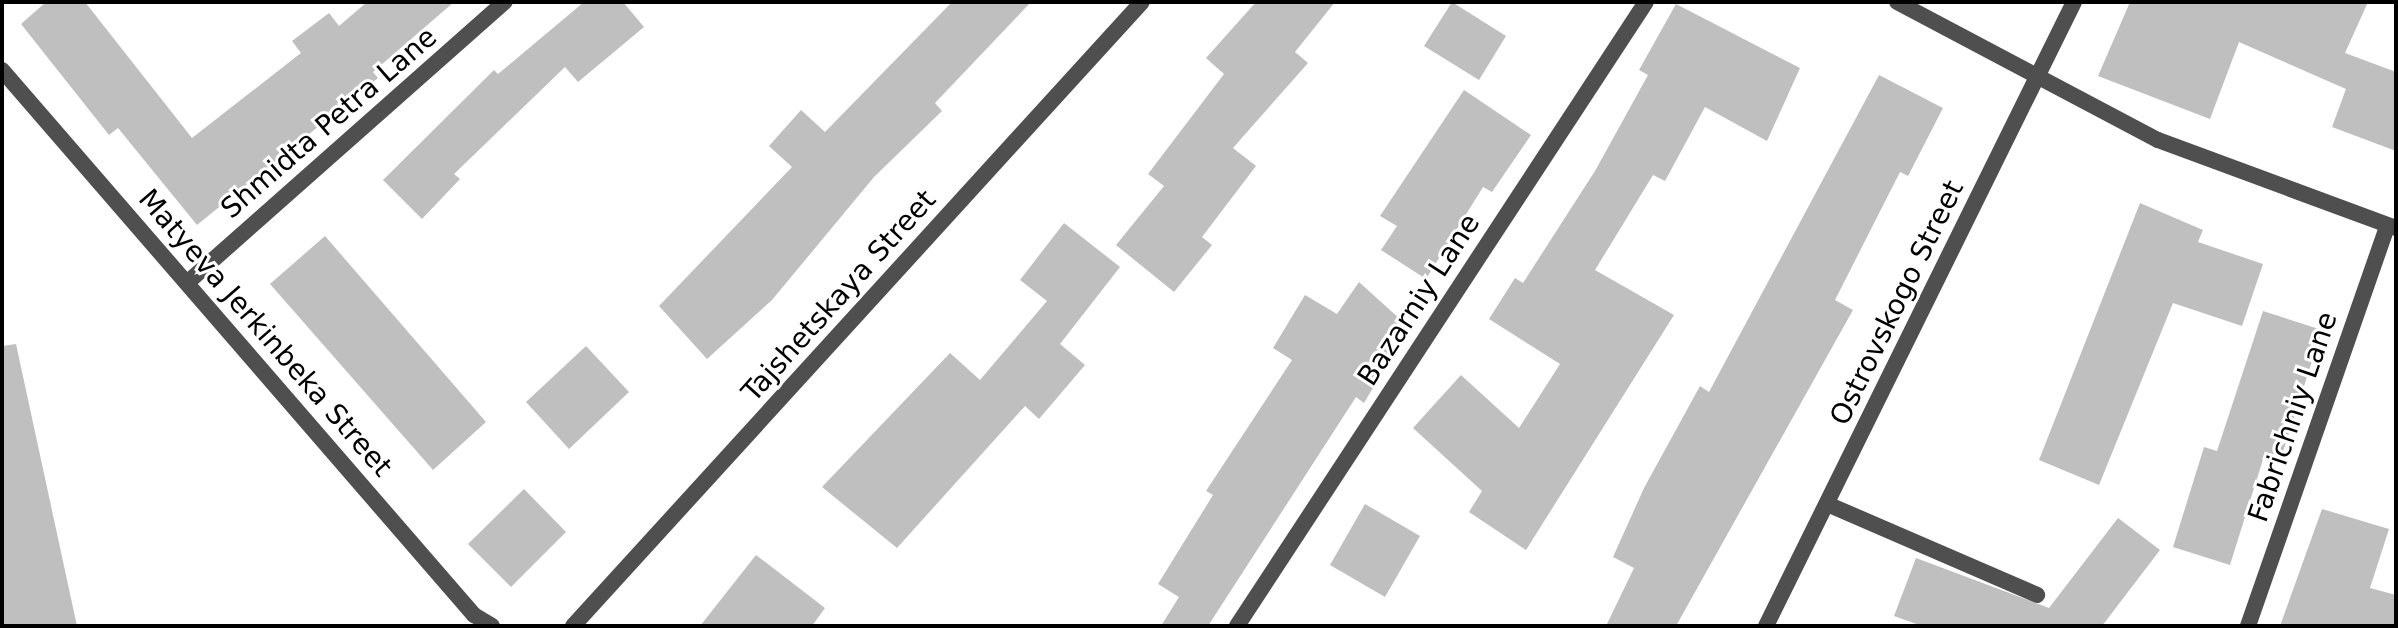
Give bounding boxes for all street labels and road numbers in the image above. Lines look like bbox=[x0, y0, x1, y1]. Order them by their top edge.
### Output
street label: Shmidta Petra Lane bbox=[214, 20, 444, 226]
street label: Ostrovskogo Street bbox=[1823, 175, 1971, 431]
street label: Matyeva Jerkinbeka Street bbox=[131, 183, 399, 483]
street label: Tajshetskaya Street bbox=[735, 183, 943, 409]
street label: Bazarniy Lane bbox=[1351, 208, 1487, 392]
street label: Fabrichniy Lane bbox=[2241, 308, 2345, 526]

